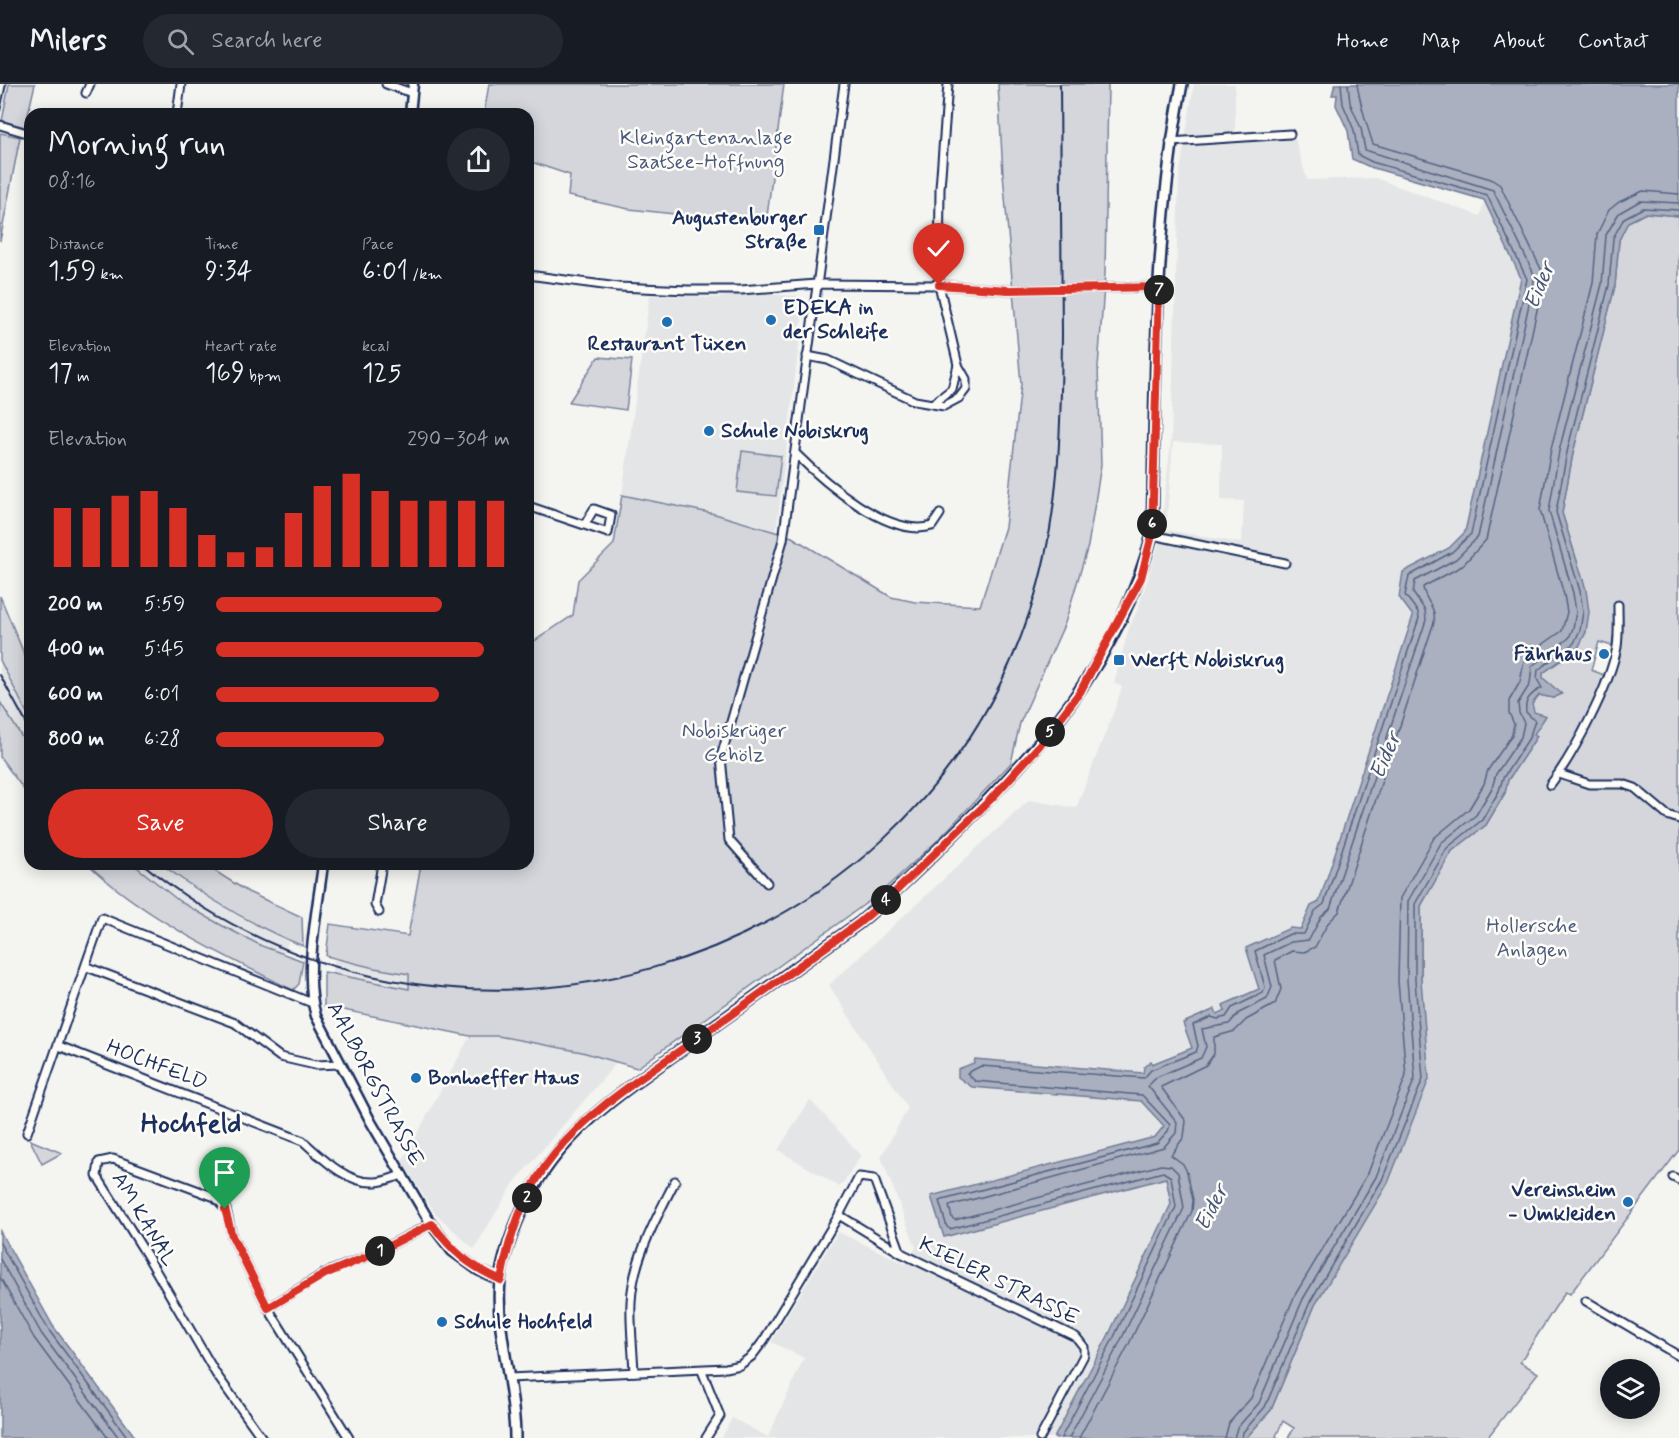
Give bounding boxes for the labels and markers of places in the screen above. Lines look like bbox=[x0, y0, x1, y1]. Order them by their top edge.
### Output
place label: Augustenburger Straße bbox=[672, 204, 808, 256]
marker: Augustenburger Straße bbox=[812, 223, 826, 237]
pin bbox=[913, 223, 964, 285]
pin: 7 bbox=[1144, 275, 1174, 305]
place label: EDEKA in der Schleife bbox=[783, 294, 889, 346]
marker: EDEKA in der Schleife bbox=[764, 313, 778, 327]
marker: Restaurant Tüxen bbox=[660, 315, 674, 329]
place label: Restaurant Tüxen bbox=[587, 330, 747, 358]
place label: Schule Nobiskrug bbox=[721, 417, 869, 445]
marker: Schule Nobiskrug bbox=[702, 424, 716, 438]
pin: 6 bbox=[1137, 509, 1167, 539]
place label: Fährhaus bbox=[1514, 640, 1593, 668]
place label: Werft Nobiskrug bbox=[1130, 646, 1284, 674]
marker: Fährhaus bbox=[1597, 647, 1611, 661]
marker: Werft Nobiskrug bbox=[1112, 653, 1126, 667]
pin: 5 bbox=[1035, 717, 1065, 747]
pin: 4 bbox=[871, 885, 901, 915]
pin: 3 bbox=[682, 1024, 712, 1054]
place label: Bonhoeffer Haus bbox=[428, 1064, 580, 1092]
marker: Bonhoeffer Haus bbox=[409, 1071, 423, 1085]
pin bbox=[199, 1147, 250, 1209]
place label: Vereinsheim - Umkleiden bbox=[1508, 1176, 1616, 1228]
pin: 2 bbox=[512, 1183, 542, 1213]
marker: Vereinsheim - Umkleiden bbox=[1621, 1195, 1635, 1209]
pin: 1 bbox=[365, 1236, 395, 1266]
place label: Schule Hochfeld bbox=[454, 1308, 593, 1336]
marker: Schule Hochfeld bbox=[435, 1315, 449, 1329]

